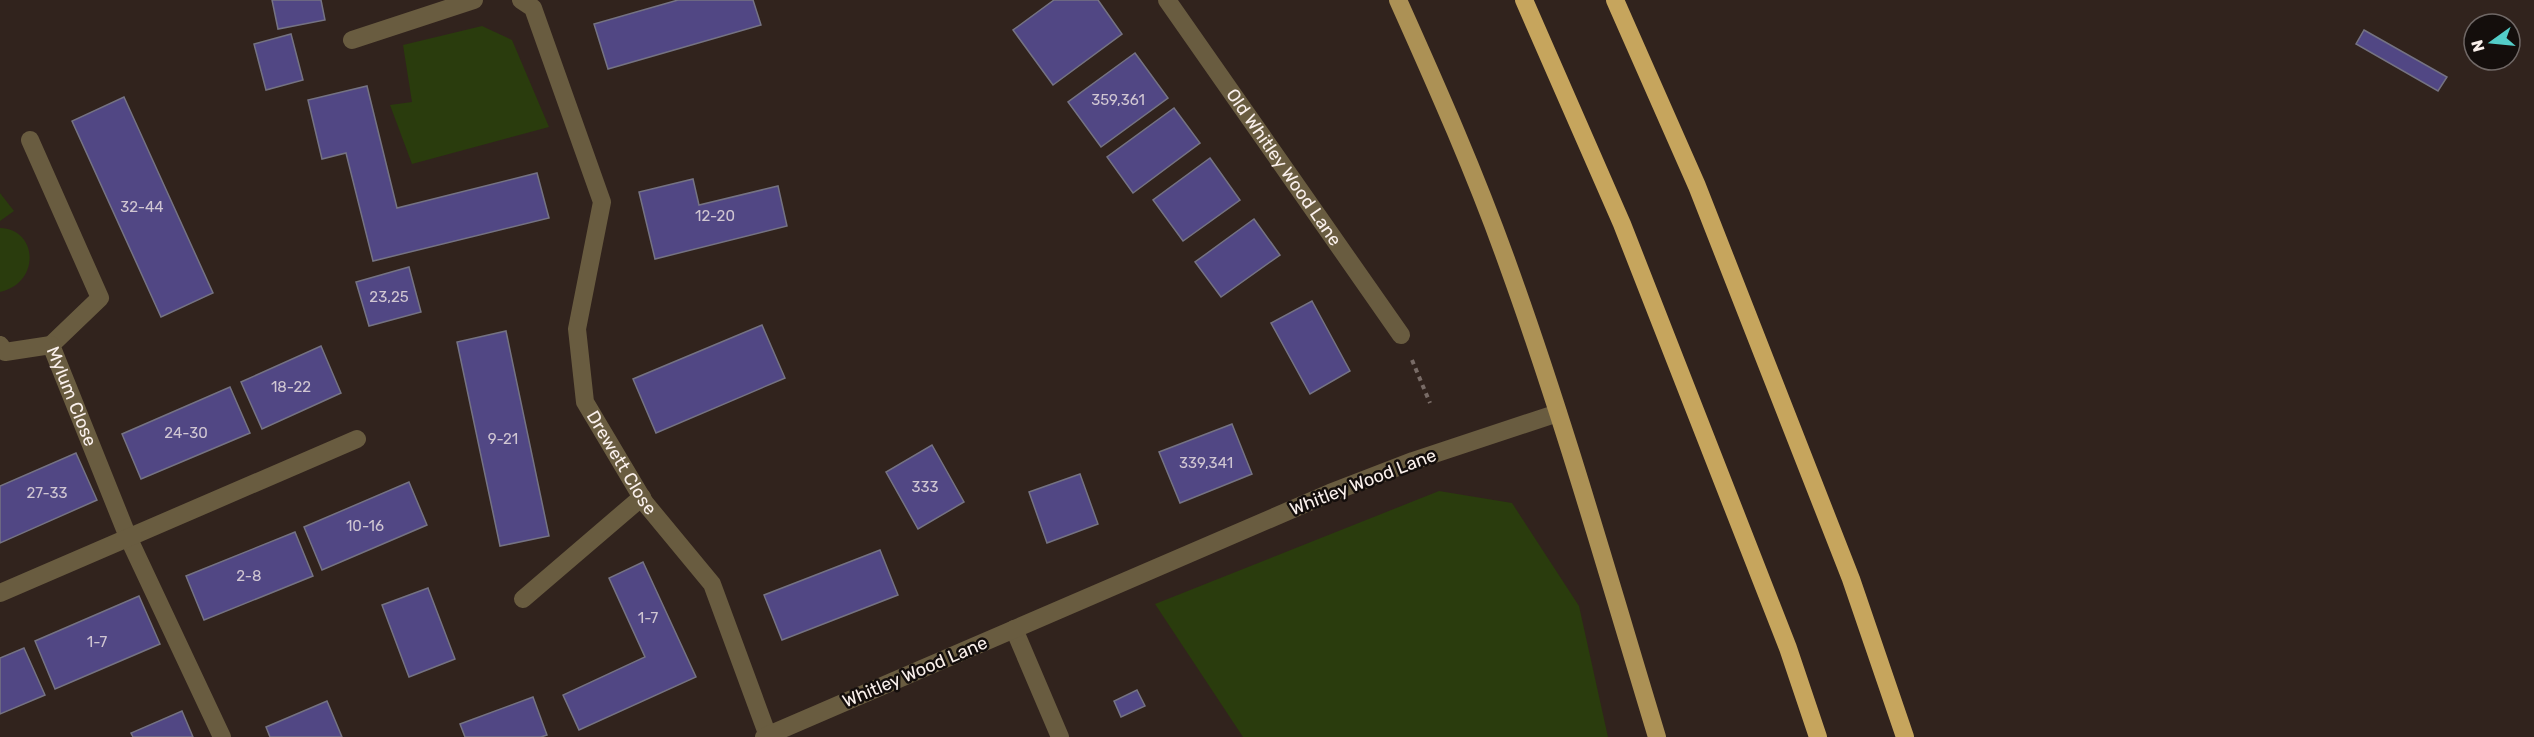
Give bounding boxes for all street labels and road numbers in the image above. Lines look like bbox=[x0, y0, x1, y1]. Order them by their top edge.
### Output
street label: Old Whitley Wood Lane bbox=[1221, 84, 1346, 250]
street label: Mylum Close bbox=[42, 343, 101, 450]
street label: Drewett Close bbox=[582, 407, 661, 519]
street label: Whitley Wood Lane bbox=[1287, 444, 1439, 520]
street label: Whitley Wood Lane bbox=[839, 632, 991, 712]

